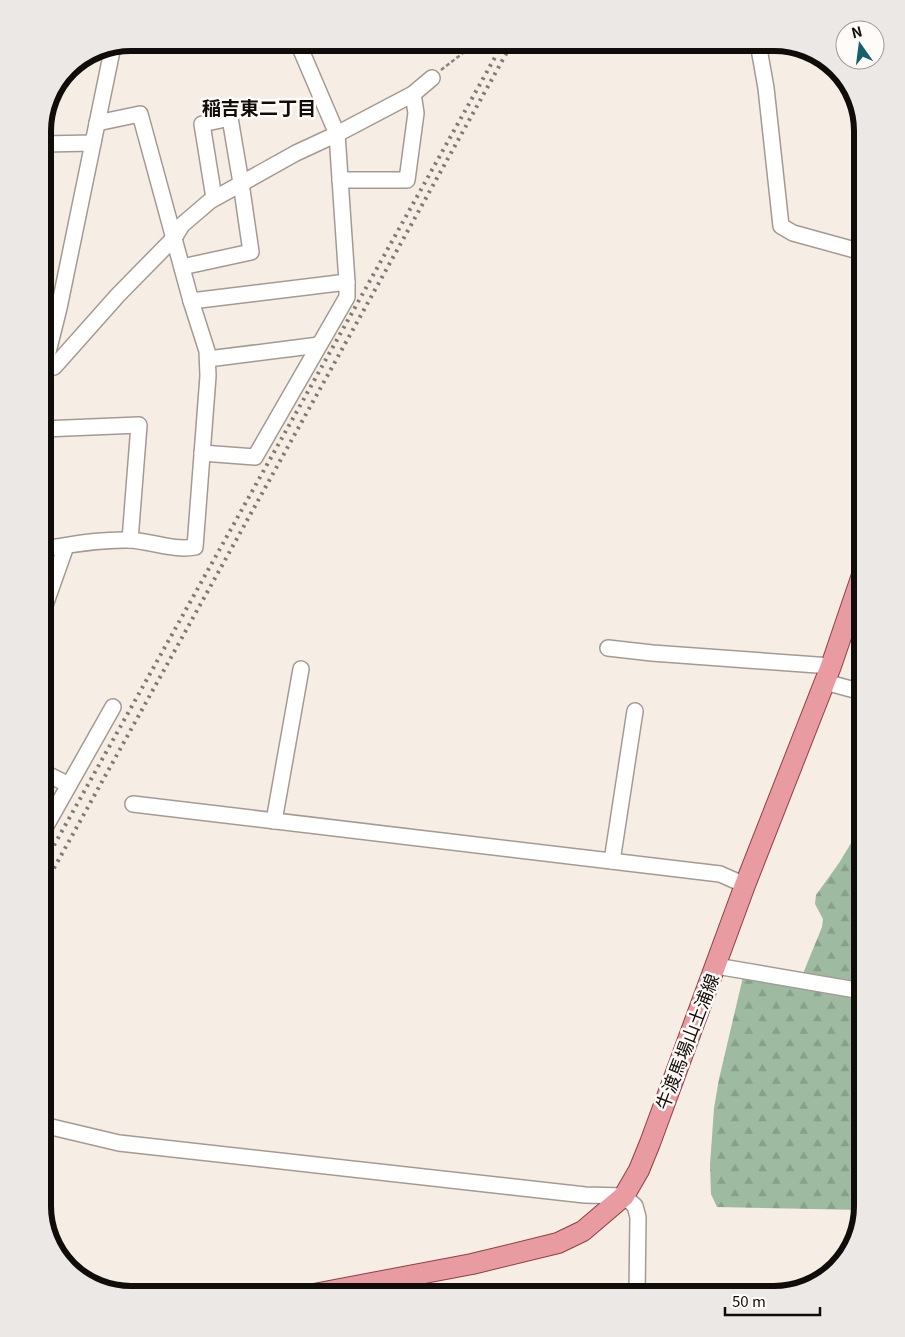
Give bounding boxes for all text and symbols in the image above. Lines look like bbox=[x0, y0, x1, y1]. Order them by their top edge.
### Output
north arrow bbox=[835, 20, 885, 70]
text: N bbox=[849, 20, 864, 42]
district label: 稲吉東二丁目 bbox=[202, 93, 316, 120]
street label: 牛渡馬場山土浦線 bbox=[648, 969, 724, 1113]
scale bar bbox=[725, 1284, 820, 1316]
text: 50 m bbox=[732, 1290, 766, 1311]

